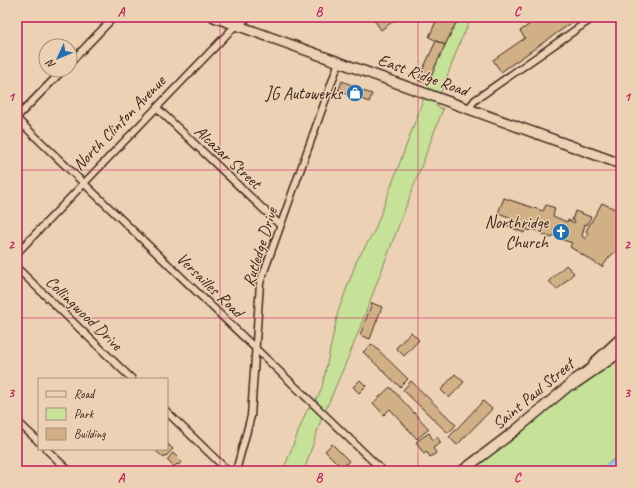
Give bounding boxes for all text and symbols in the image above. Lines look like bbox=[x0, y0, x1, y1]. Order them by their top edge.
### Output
text: A bbox=[118, 4, 126, 20]
text: B bbox=[316, 4, 324, 20]
text: C bbox=[514, 4, 522, 20]
north arrow bbox=[38, 38, 78, 78]
street label: East Ridge Road bbox=[375, 49, 474, 102]
text: N bbox=[42, 56, 58, 72]
street label: North Clinton Avenue bbox=[68, 70, 171, 175]
place label: JG Autowerks bbox=[265, 83, 343, 104]
shop icon: JG Autowerks bbox=[345, 83, 365, 103]
text: 1 bbox=[8, 89, 16, 105]
text: 1 bbox=[624, 89, 632, 105]
street label: Alcazar Street bbox=[190, 121, 268, 195]
street label: Rutledge Drive bbox=[238, 204, 282, 289]
place label: Northridge Church bbox=[485, 212, 549, 253]
church icon: Northridge Church bbox=[551, 222, 571, 242]
text: 2 bbox=[8, 237, 15, 253]
text: 2 bbox=[624, 237, 631, 253]
street label: Versailles Road bbox=[172, 248, 250, 324]
street label: Collingwood Drive bbox=[41, 271, 128, 356]
street label: Saint Paul Street bbox=[488, 352, 580, 434]
legend bbox=[38, 378, 168, 450]
text: 3 bbox=[8, 385, 15, 401]
text: 3 bbox=[624, 385, 631, 401]
text: Road bbox=[74, 386, 96, 402]
text: Park bbox=[74, 406, 95, 422]
text: Building bbox=[74, 426, 106, 442]
text: A bbox=[118, 470, 126, 486]
text: B bbox=[316, 470, 324, 486]
text: C bbox=[514, 470, 522, 486]

